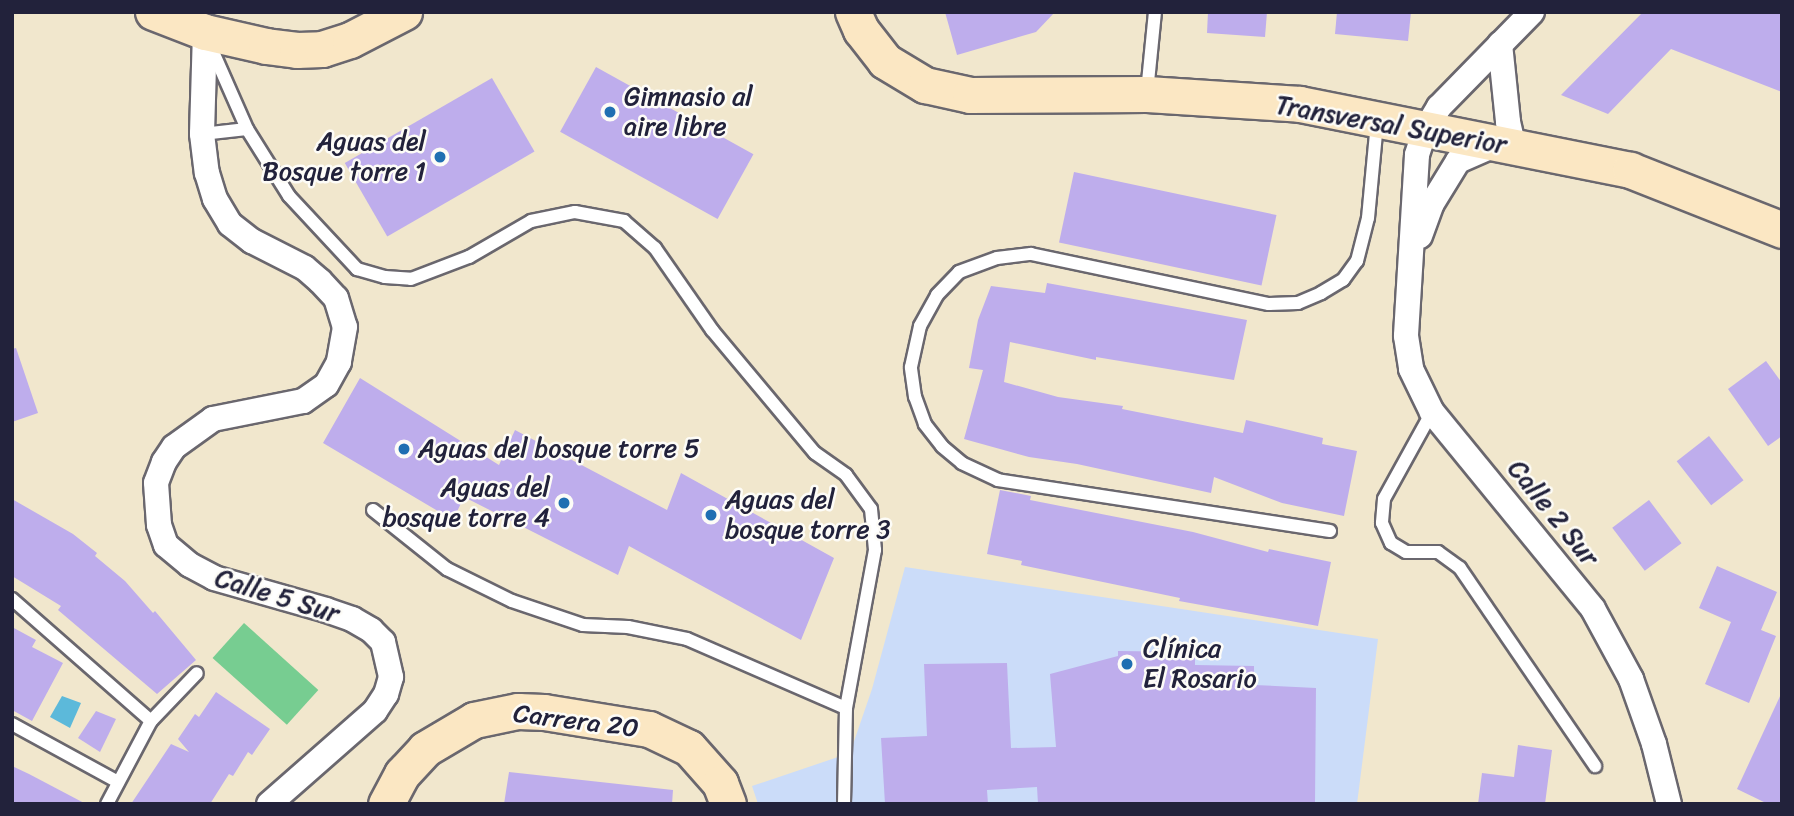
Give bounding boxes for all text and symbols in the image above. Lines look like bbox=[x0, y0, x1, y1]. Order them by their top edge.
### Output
place label: Gimnasio al aire libre bbox=[624, 81, 753, 142]
street label: Transversal Superior bbox=[1273, 89, 1509, 161]
marker: Gimnasio al aire libre bbox=[602, 104, 618, 120]
place label: Aguas del Bosque torre 1 bbox=[261, 126, 426, 188]
marker: Aguas del Bosque torre 1 bbox=[432, 149, 448, 165]
place label: Aguas del bosque torre 5 bbox=[418, 433, 702, 465]
marker: Aguas del bosque torre 5 bbox=[396, 441, 412, 457]
street label: Calle 2 Sur bbox=[1501, 454, 1605, 572]
place label: Aguas del bosque torre 4 bbox=[382, 472, 550, 534]
place label: Aguas del bosque torre 3 bbox=[725, 484, 891, 546]
marker: Aguas del bosque torre 4 bbox=[556, 495, 572, 511]
marker: Aguas del bosque torre 3 bbox=[703, 507, 719, 523]
street label: Calle 5 Sur bbox=[211, 562, 343, 630]
place label: Clínica El Rosario bbox=[1143, 633, 1257, 694]
marker: Clínica El Rosario bbox=[1117, 654, 1137, 674]
street label: Carrera 20 bbox=[512, 698, 640, 744]

